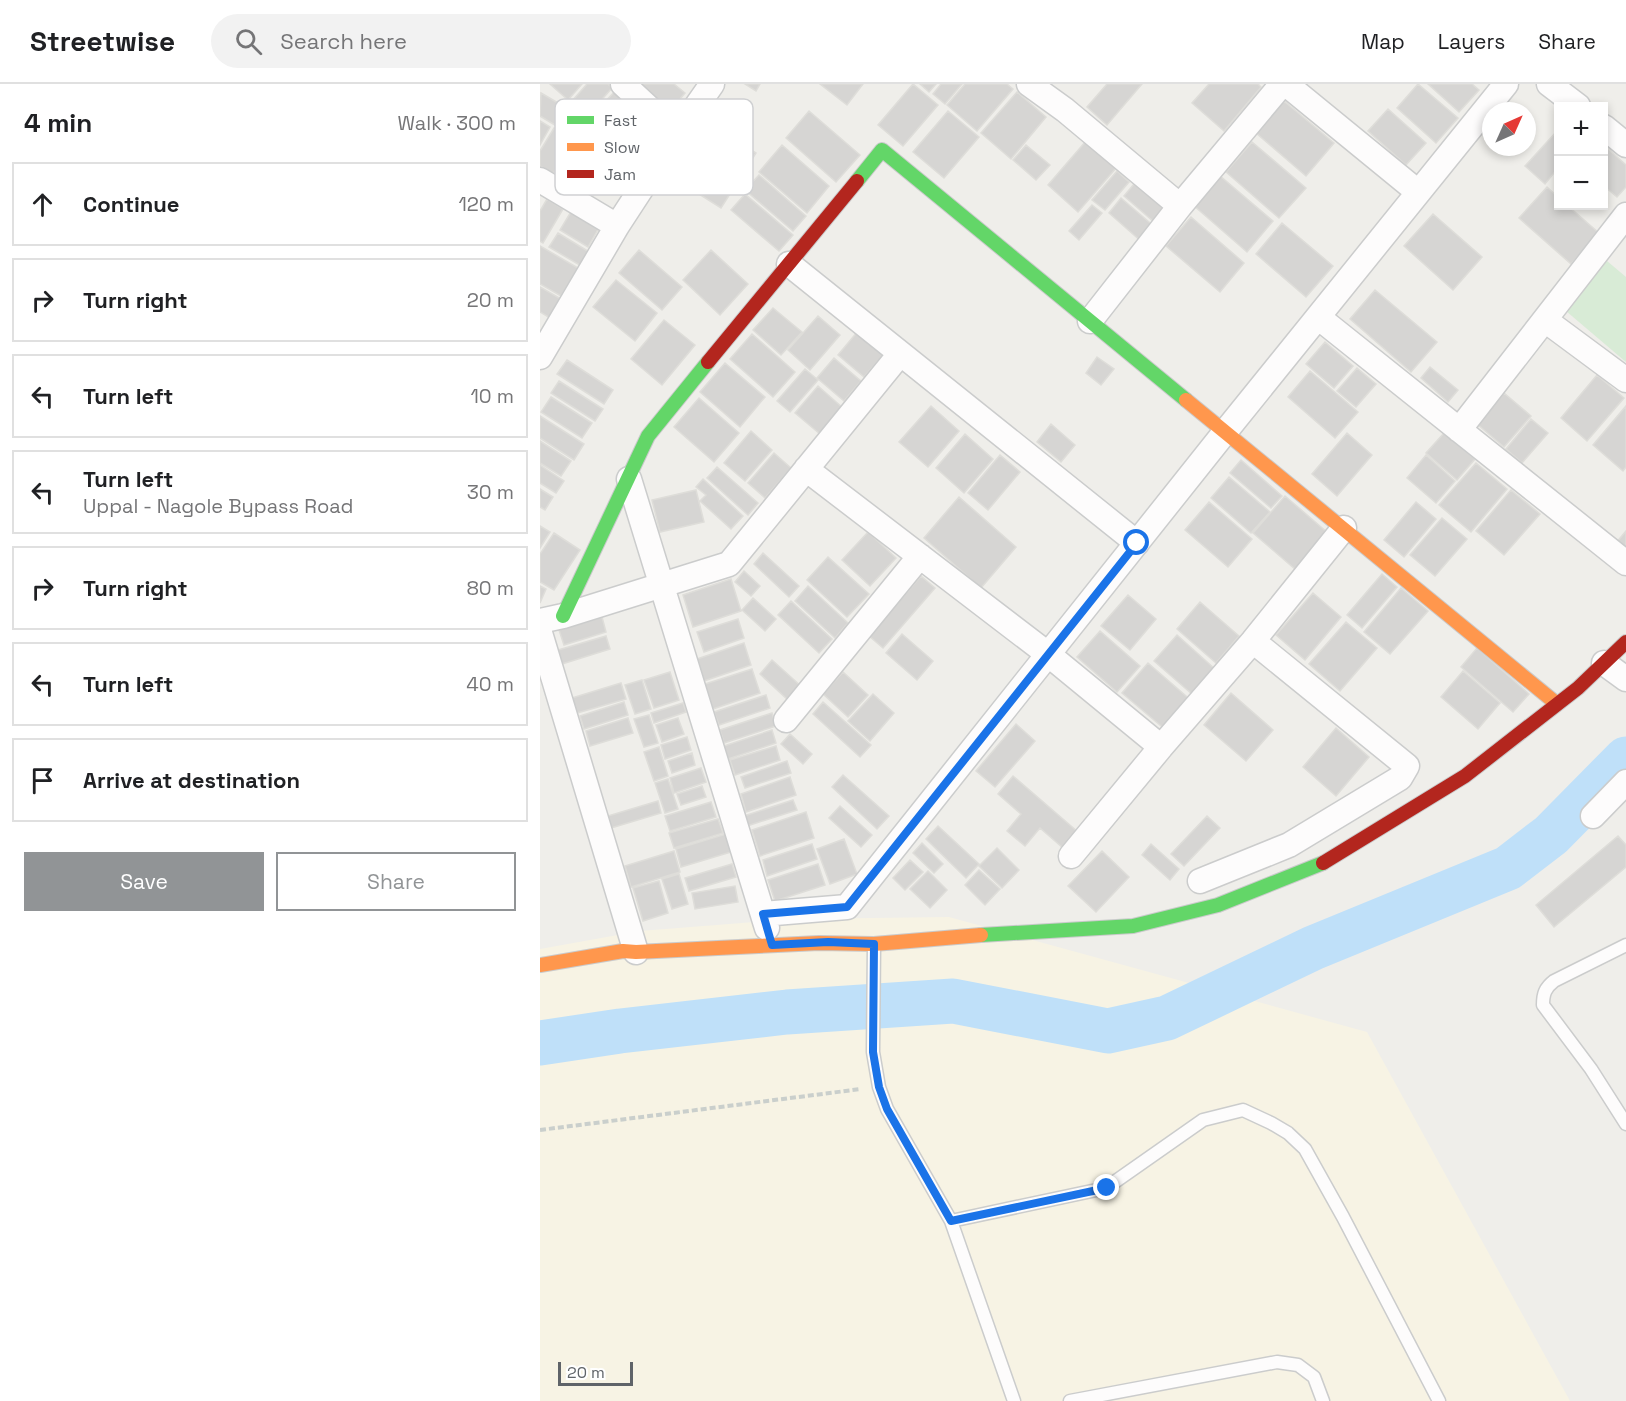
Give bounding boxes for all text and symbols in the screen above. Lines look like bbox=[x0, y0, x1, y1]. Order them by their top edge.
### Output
search box bbox=[211, 14, 631, 68]
text: Streetwise bbox=[30, 23, 175, 59]
icon: search bbox=[232, 25, 265, 58]
text: Search here bbox=[280, 27, 407, 55]
text: Map bbox=[1361, 28, 1405, 55]
text: Layers bbox=[1438, 28, 1505, 55]
text: Share bbox=[1538, 28, 1596, 55]
legend bbox=[555, 99, 753, 195]
north arrow bbox=[1482, 102, 1536, 156]
map controls bbox=[1554, 102, 1608, 210]
button: + bbox=[1554, 102, 1608, 156]
text: 4 min bbox=[24, 106, 92, 140]
text: Walk · 300 m bbox=[397, 110, 516, 136]
text: Fast bbox=[604, 110, 637, 131]
text: Slow bbox=[604, 137, 640, 158]
button: − bbox=[1554, 156, 1608, 210]
text: Jam bbox=[604, 164, 636, 185]
icon: ahead bbox=[26, 188, 59, 221]
text: Continue bbox=[83, 190, 179, 218]
text: 120 m bbox=[458, 191, 514, 217]
icon: right bbox=[26, 284, 59, 317]
text: Turn right bbox=[83, 286, 188, 314]
text: 20 m bbox=[467, 287, 514, 313]
icon: left bbox=[26, 380, 59, 413]
text: Turn left bbox=[83, 382, 173, 410]
text: 10 m bbox=[470, 383, 514, 409]
text: Turn left bbox=[83, 465, 173, 493]
icon: left bbox=[26, 476, 59, 509]
text: 30 m bbox=[467, 479, 514, 505]
text: Uppal - Nagole Bypass Road bbox=[83, 493, 353, 519]
route start bbox=[1123, 529, 1149, 555]
icon: right bbox=[26, 572, 59, 605]
text: Turn right bbox=[83, 574, 188, 602]
text: 80 m bbox=[466, 575, 514, 601]
icon: left bbox=[26, 668, 59, 701]
text: Turn left bbox=[83, 670, 173, 698]
text: 40 m bbox=[466, 671, 514, 697]
icon: arrive bbox=[26, 764, 59, 797]
text: Arrive at destination bbox=[83, 766, 300, 794]
button: Save bbox=[24, 852, 264, 911]
button: Share bbox=[276, 852, 516, 911]
route end bbox=[1093, 1174, 1119, 1200]
scale bar bbox=[558, 1359, 633, 1386]
text: 20 m bbox=[567, 1362, 605, 1383]

